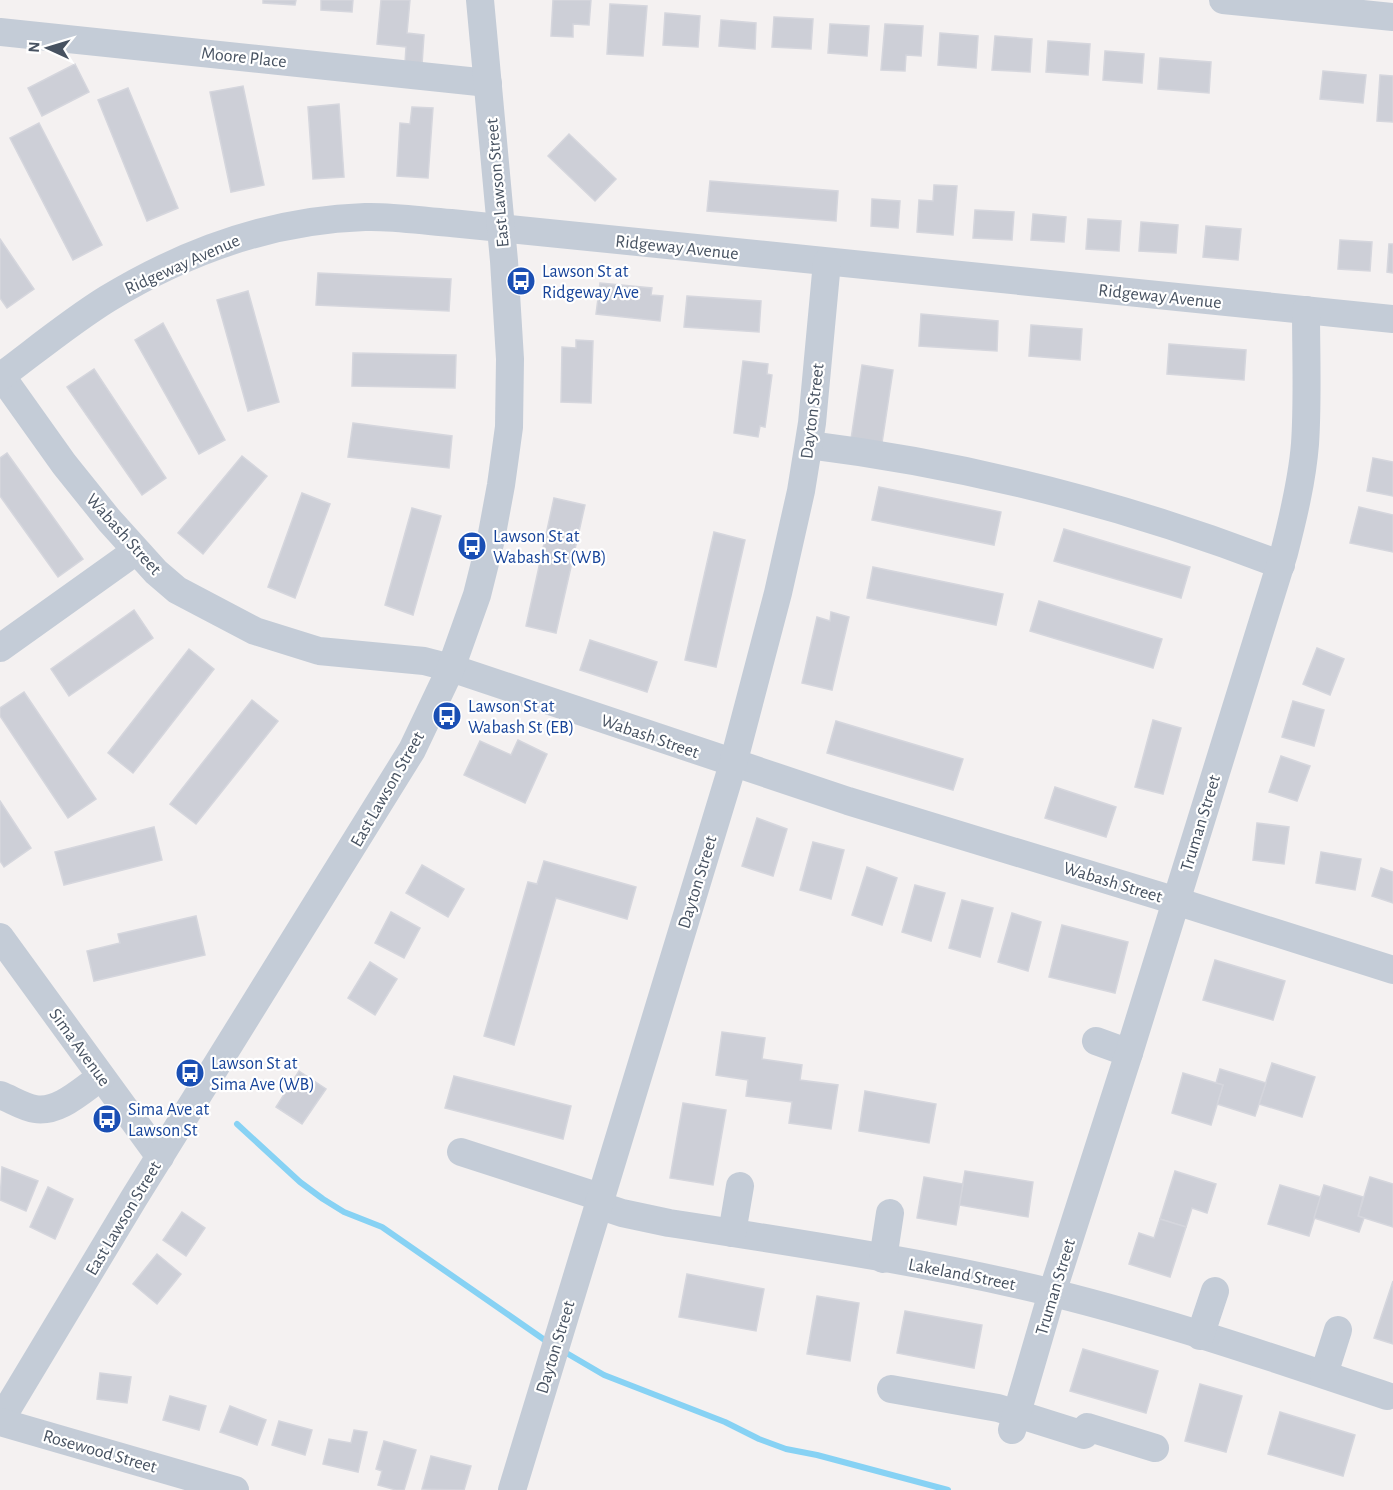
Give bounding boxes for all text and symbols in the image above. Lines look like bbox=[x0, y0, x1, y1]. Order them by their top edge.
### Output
north arrow bbox=[18, 18, 78, 78]
text: N bbox=[26, 41, 42, 53]
street label: Moore Place bbox=[200, 45, 287, 71]
street label: East Lawson Street bbox=[483, 117, 513, 248]
street label: Ridgeway Avenue bbox=[122, 232, 243, 298]
street label: Ridgeway Avenue bbox=[614, 233, 739, 263]
place label: Lawson St at Ridgeway Ave bbox=[542, 263, 639, 302]
bus stop icon: Lawson St at Ridgeway Ave bbox=[505, 265, 537, 297]
street label: Ridgeway Avenue bbox=[1097, 282, 1222, 312]
street label: Dayton Street bbox=[798, 362, 828, 460]
street label: Wabash Street bbox=[82, 491, 164, 579]
place label: Lawson St at Wabash St (WB) bbox=[493, 528, 607, 567]
bus stop icon: Lawson St at Wabash St (WB) bbox=[456, 530, 488, 562]
place label: Lawson St at Wabash St (EB) bbox=[468, 698, 574, 737]
bus stop icon: Lawson St at Wabash St (EB) bbox=[431, 700, 463, 732]
street label: Wabash Street bbox=[598, 712, 701, 762]
street label: East Lawson Street bbox=[348, 729, 428, 850]
street label: Truman Street bbox=[1178, 773, 1224, 874]
street label: Dayton Street bbox=[675, 833, 721, 931]
street label: Wabash Street bbox=[1061, 859, 1165, 907]
street label: Sima Avenue bbox=[45, 1005, 113, 1090]
place label: Lawson St at Sima Ave (WB) bbox=[211, 1055, 315, 1094]
bus stop icon: Lawson St at Sima Ave (WB) bbox=[174, 1057, 206, 1089]
place label: Sima Ave at Lawson St bbox=[128, 1101, 210, 1140]
bus stop icon: Sima Ave at Lawson St bbox=[91, 1103, 123, 1135]
street label: East Lawson Street bbox=[83, 1158, 165, 1279]
street label: Truman Street bbox=[1033, 1237, 1079, 1338]
street label: Lakeland Street bbox=[907, 1256, 1017, 1294]
street label: Dayton Street bbox=[533, 1298, 579, 1396]
street label: Rosewood Street bbox=[41, 1427, 159, 1477]

